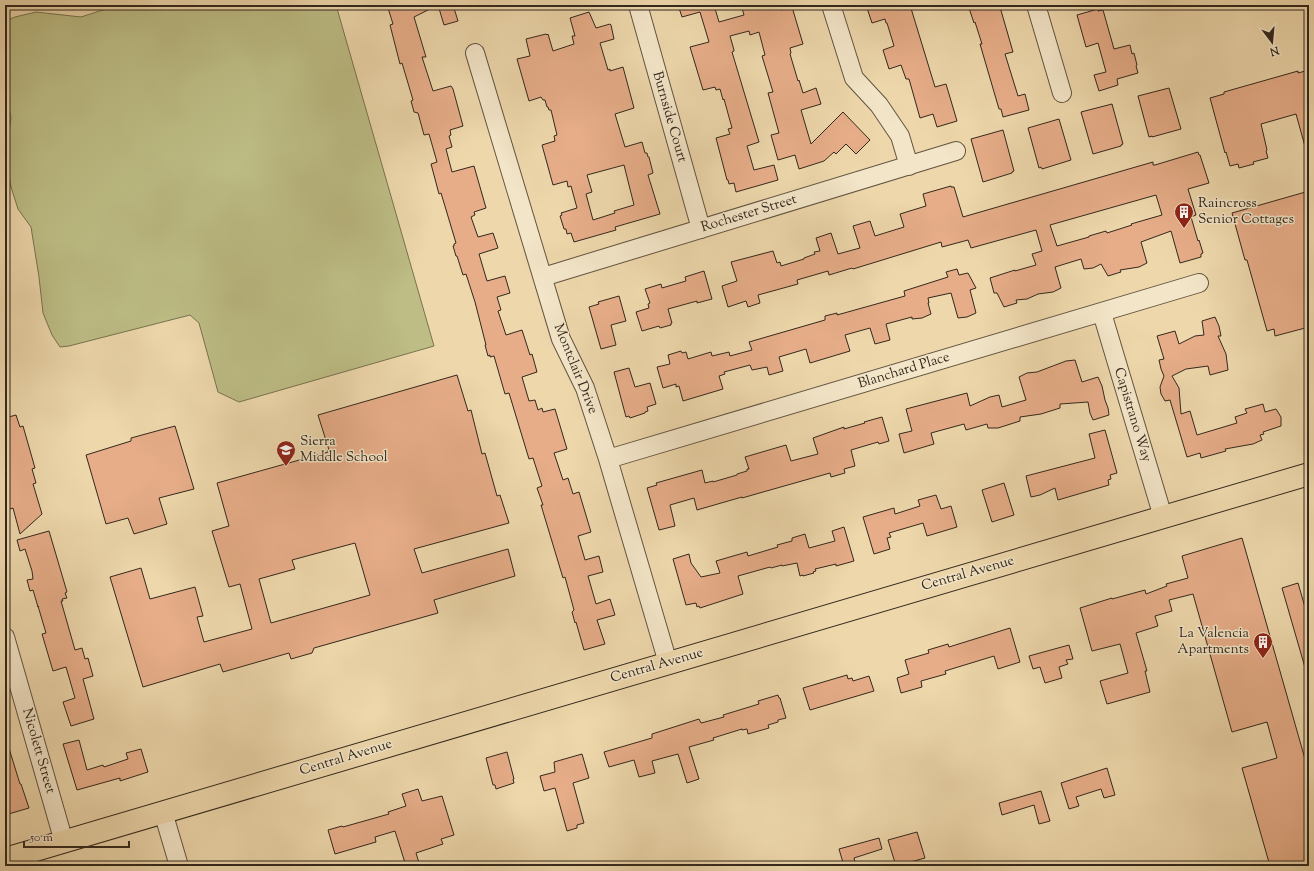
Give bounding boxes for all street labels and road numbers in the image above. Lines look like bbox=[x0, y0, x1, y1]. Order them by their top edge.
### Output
street label: Burnside Court bbox=[646, 69, 692, 165]
street label: Rochester Street bbox=[699, 190, 800, 238]
street label: Montclair Drive bbox=[548, 321, 602, 417]
street label: Blanchard Place bbox=[856, 348, 952, 394]
street label: Capistrano Way bbox=[1108, 365, 1156, 465]
street label: Central Avenue bbox=[919, 551, 1017, 597]
street label: Central Avenue bbox=[608, 643, 706, 689]
street label: Nicolett Street bbox=[16, 706, 60, 796]
street label: Central Avenue bbox=[297, 734, 395, 782]

